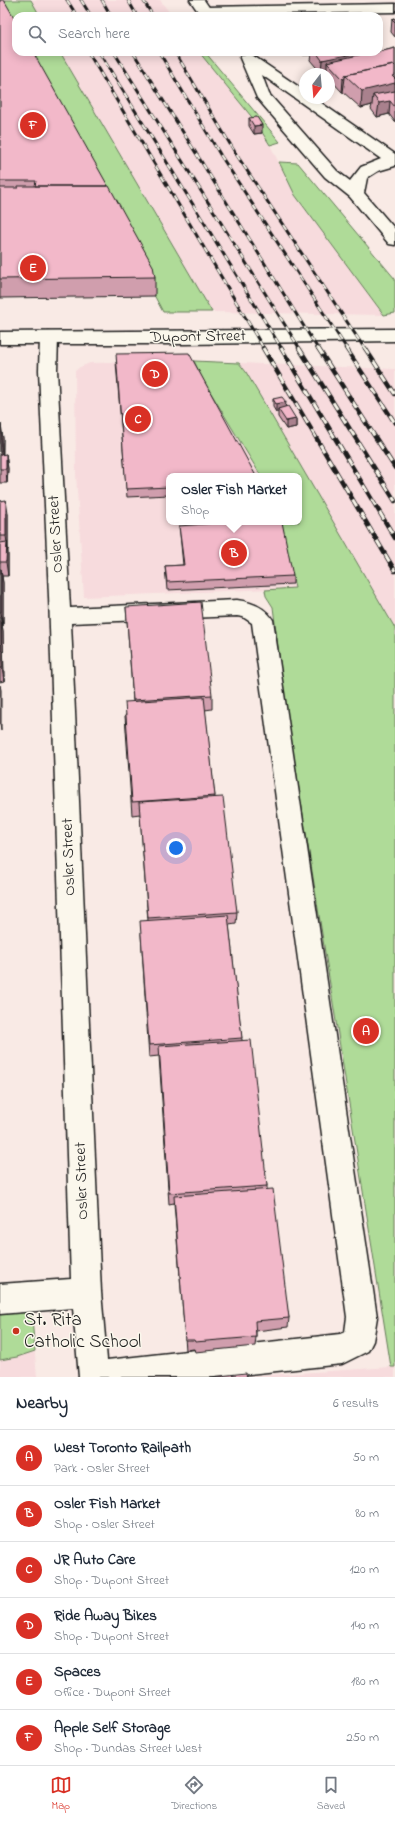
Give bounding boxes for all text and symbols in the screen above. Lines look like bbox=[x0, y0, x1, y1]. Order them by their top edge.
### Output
search box bbox=[12, 12, 383, 56]
icon: search bbox=[26, 23, 48, 45]
text: Search here bbox=[58, 23, 130, 45]
north arrow bbox=[299, 68, 335, 104]
pin: F bbox=[20, 110, 46, 140]
pin: E bbox=[20, 253, 46, 283]
street label: Dupont Street bbox=[149, 324, 247, 350]
pin: D bbox=[142, 359, 168, 389]
pin: C bbox=[125, 404, 151, 434]
popup bbox=[166, 473, 302, 525]
text: Osler Fish Market bbox=[181, 479, 287, 501]
street label: Osler Street bbox=[42, 494, 70, 573]
text: Shop bbox=[181, 501, 209, 520]
pin: B bbox=[221, 538, 247, 568]
street label: Osler Street bbox=[56, 817, 82, 896]
your location bbox=[166, 838, 186, 858]
pin: A bbox=[353, 1016, 379, 1046]
street label: Osler Street bbox=[69, 1141, 95, 1220]
place label: St. Rita Catholic School bbox=[24, 1307, 141, 1356]
marker: St. Rita Catholic School bbox=[11, 1326, 21, 1336]
text: Nearby bbox=[16, 1391, 68, 1416]
text: 6 results bbox=[333, 1394, 379, 1413]
text: West Toronto Railpath bbox=[54, 1437, 191, 1459]
text: A bbox=[25, 1448, 33, 1467]
text: 50 m bbox=[353, 1448, 379, 1467]
text: Park · Osler Street bbox=[54, 1459, 150, 1478]
text: Osler Fish Market bbox=[54, 1493, 160, 1515]
text: B bbox=[25, 1504, 33, 1523]
text: 80 m bbox=[355, 1504, 379, 1523]
text: Shop · Osler Street bbox=[54, 1515, 155, 1534]
text: JR Auto Care bbox=[54, 1549, 135, 1571]
text: C bbox=[25, 1560, 33, 1579]
text: 120 m bbox=[349, 1560, 379, 1579]
text: Shop · Dupont Street bbox=[54, 1571, 169, 1590]
text: Ride Away Bikes bbox=[54, 1605, 157, 1627]
text: D bbox=[24, 1616, 34, 1635]
text: 140 m bbox=[351, 1616, 379, 1635]
text: Shop · Dupont Street bbox=[54, 1627, 169, 1646]
text: Spaces bbox=[54, 1661, 101, 1683]
text: E bbox=[25, 1672, 33, 1691]
text: 180 m bbox=[351, 1672, 379, 1691]
text: Office · Dupont Street bbox=[54, 1683, 171, 1702]
text: Apple Self Storage bbox=[54, 1717, 170, 1739]
text: F bbox=[25, 1728, 33, 1747]
text: 250 m bbox=[346, 1728, 379, 1747]
text: Shop · Dundas Street West bbox=[54, 1739, 202, 1758]
tab: Map bbox=[50, 1774, 72, 1814]
tab: Directions bbox=[171, 1774, 217, 1814]
tab: Saved bbox=[317, 1774, 345, 1814]

